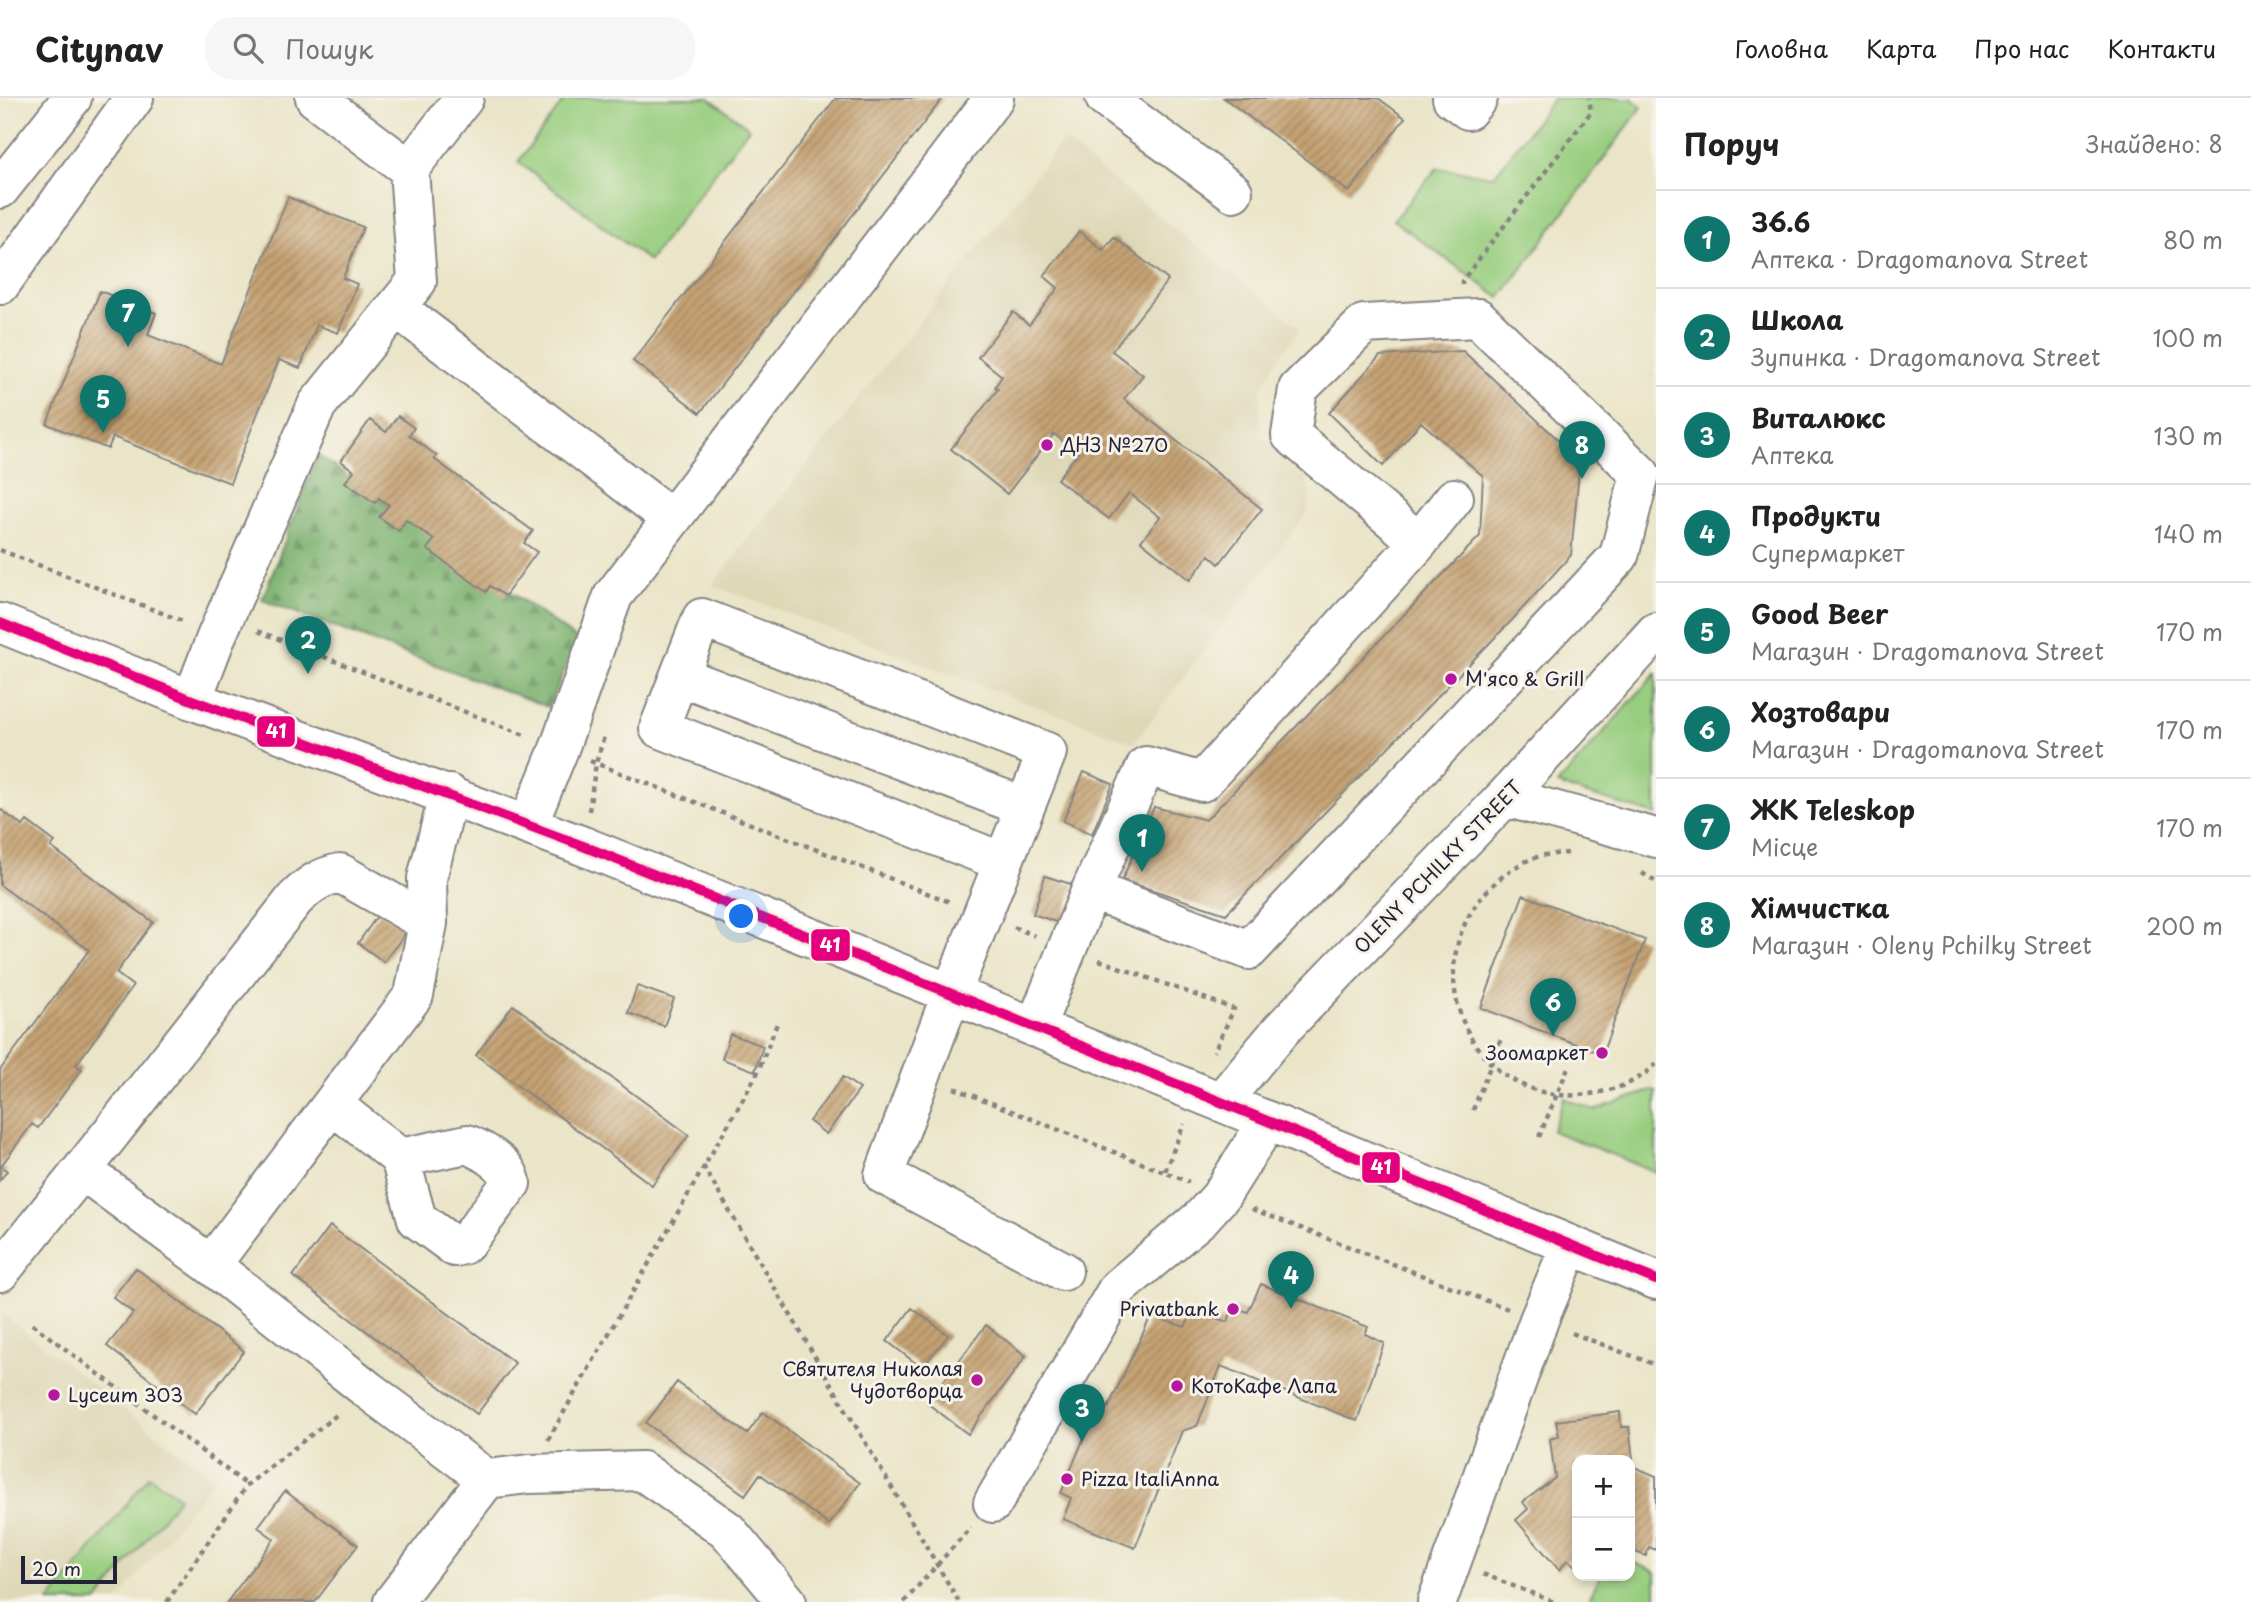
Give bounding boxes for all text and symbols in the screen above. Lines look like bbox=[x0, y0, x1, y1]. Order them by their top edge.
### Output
search box bbox=[205, 17, 695, 80]
text: Citynav bbox=[35, 23, 163, 73]
icon: search bbox=[229, 29, 267, 67]
text: Пошук bbox=[285, 29, 374, 68]
text: Головна bbox=[1735, 30, 1828, 66]
text: Карта bbox=[1866, 30, 1936, 66]
text: Про нас bbox=[1974, 30, 2069, 66]
text: Контакти bbox=[2107, 30, 2216, 66]
text: Поруч bbox=[1684, 121, 1779, 166]
text: Знайдено: 8 bbox=[2086, 126, 2223, 161]
text: 36.6 bbox=[1751, 202, 1810, 241]
text: 1 bbox=[1702, 222, 1713, 257]
text: 80 m bbox=[2163, 222, 2223, 257]
text: Аптека · Dragomanova Street bbox=[1751, 241, 2088, 276]
pin: 7 bbox=[105, 289, 151, 347]
text: Школа bbox=[1751, 300, 1843, 339]
text: 2 bbox=[1699, 320, 1715, 355]
text: 100 m bbox=[2153, 320, 2223, 355]
text: Зупинка · Dragomanova Street bbox=[1751, 339, 2100, 374]
pin: 5 bbox=[80, 375, 126, 433]
text: Виталюкс bbox=[1751, 398, 1886, 437]
text: 3 bbox=[1699, 418, 1715, 453]
text: 130 m bbox=[2153, 418, 2223, 453]
pin: 8 bbox=[1559, 421, 1605, 479]
place label: ДНЗ №270 bbox=[1060, 430, 1168, 458]
marker: ДНЗ №270 bbox=[1039, 437, 1055, 453]
text: Аптека bbox=[1751, 437, 1833, 472]
text: Продукти bbox=[1751, 496, 1881, 535]
text: 4 bbox=[1699, 516, 1715, 551]
text: 140 m bbox=[2154, 516, 2223, 551]
text: Супермаркет bbox=[1751, 535, 1905, 570]
text: Good Beer bbox=[1751, 594, 1889, 633]
text: 5 bbox=[1700, 614, 1714, 649]
text: 170 m bbox=[2156, 614, 2223, 649]
pin: 2 bbox=[285, 616, 331, 674]
text: Магазин · Dragomanova Street bbox=[1751, 633, 2104, 668]
place label: М'ясо & Grill bbox=[1465, 664, 1584, 692]
marker: М'ясо & Grill bbox=[1443, 671, 1459, 687]
text: Хозтовари bbox=[1751, 692, 1891, 731]
text: 6 bbox=[1699, 712, 1715, 747]
text: 170 m bbox=[2156, 712, 2223, 747]
line badge: 41 bbox=[256, 715, 296, 748]
text: 41 bbox=[265, 716, 287, 744]
text: Магазин · Dragomanova Street bbox=[1751, 731, 2104, 766]
street label: OLENY PCHILKY STREET bbox=[1347, 773, 1528, 959]
text: ЖК Teleskop bbox=[1751, 790, 1915, 829]
text: 7 bbox=[1700, 810, 1714, 845]
text: 170 m bbox=[2156, 810, 2223, 845]
pin: 1 bbox=[1119, 814, 1165, 872]
text: Місце bbox=[1751, 829, 1818, 864]
text: Хімчистка bbox=[1751, 888, 1890, 927]
your location bbox=[724, 899, 758, 933]
text: 8 bbox=[1700, 908, 1714, 943]
text: 200 m bbox=[2146, 908, 2223, 943]
text: Магазин · Oleny Pchilky Street bbox=[1751, 927, 2092, 962]
line badge: 41 bbox=[810, 928, 851, 962]
text: 41 bbox=[819, 930, 841, 958]
pin: 6 bbox=[1530, 978, 1576, 1036]
place label: Зоомаркет bbox=[1485, 1038, 1589, 1066]
marker: Зоомаркет bbox=[1594, 1045, 1610, 1061]
line badge: 41 bbox=[1361, 1151, 1401, 1184]
text: 41 bbox=[1370, 1152, 1392, 1180]
pin: 4 bbox=[1268, 1251, 1314, 1309]
place label: Privatbank bbox=[1119, 1294, 1219, 1322]
marker: Privatbank bbox=[1225, 1301, 1241, 1317]
place label: Святителя Николая Чудотворца bbox=[782, 1354, 963, 1404]
place label: КотоКафе Лапа bbox=[1191, 1371, 1337, 1399]
marker: Святителя Николая Чудотворца bbox=[969, 1372, 985, 1388]
marker: КотоКафе Лапа bbox=[1169, 1378, 1185, 1394]
place label: Lyceum 303 bbox=[68, 1380, 183, 1408]
pin: 3 bbox=[1059, 1384, 1105, 1442]
marker: Lyceum 303 bbox=[46, 1387, 62, 1403]
map controls bbox=[1572, 1455, 1635, 1581]
button: + bbox=[1572, 1455, 1635, 1518]
place label: Pizza ItaliAnna bbox=[1081, 1464, 1219, 1492]
marker: Pizza ItaliAnna bbox=[1059, 1471, 1075, 1487]
button: − bbox=[1572, 1518, 1635, 1581]
scale bar bbox=[21, 1553, 117, 1585]
text: 20 m bbox=[32, 1554, 81, 1582]

